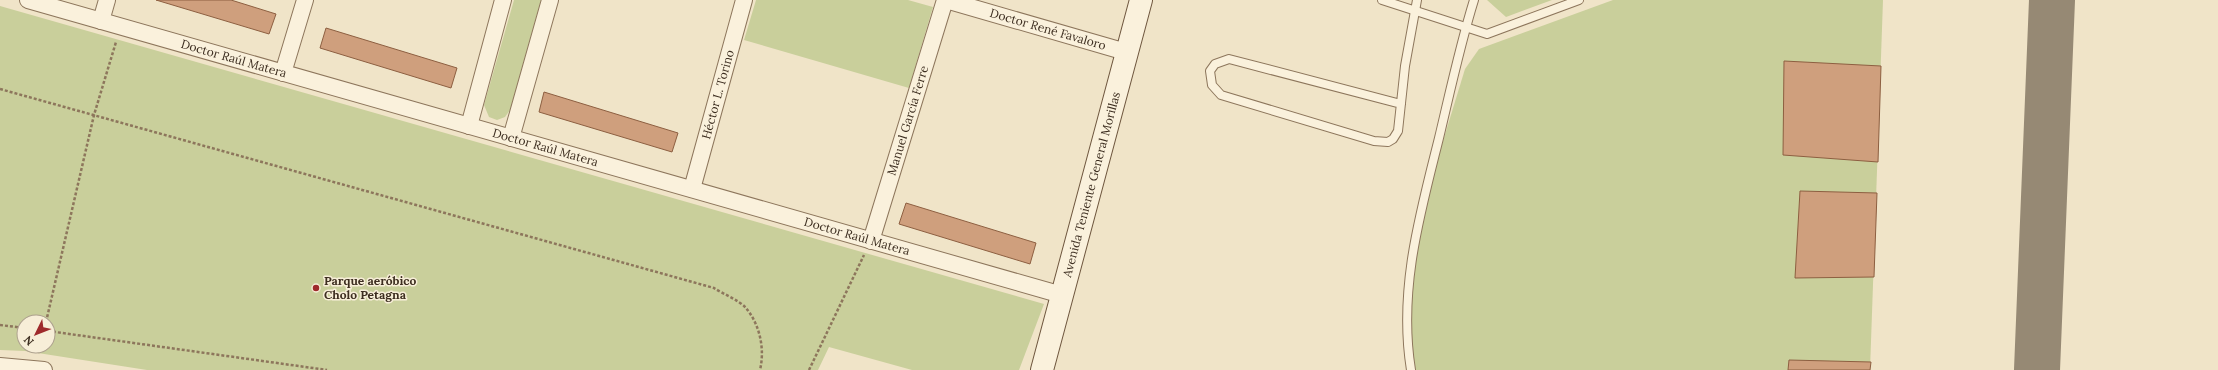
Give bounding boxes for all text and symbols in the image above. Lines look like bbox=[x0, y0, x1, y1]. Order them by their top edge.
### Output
street label: Doctor René Favaloro bbox=[988, 5, 1108, 53]
street label: Doctor Raúl Matera bbox=[179, 36, 289, 80]
street label: Héctor L. Torino bbox=[698, 48, 737, 141]
street label: Manuel García Ferre bbox=[884, 63, 932, 177]
street label: Avenida Teniente General Morillas bbox=[1059, 90, 1123, 280]
street label: Doctor Raúl Matera bbox=[491, 125, 600, 169]
street label: Doctor Raúl Matera bbox=[802, 214, 912, 258]
place label: Parque aeróbico Cholo Petagna bbox=[324, 273, 417, 302]
marker: Parque aeróbico Cholo Petagna bbox=[311, 283, 321, 293]
north arrow bbox=[16, 314, 56, 354]
text: N bbox=[20, 333, 37, 349]

